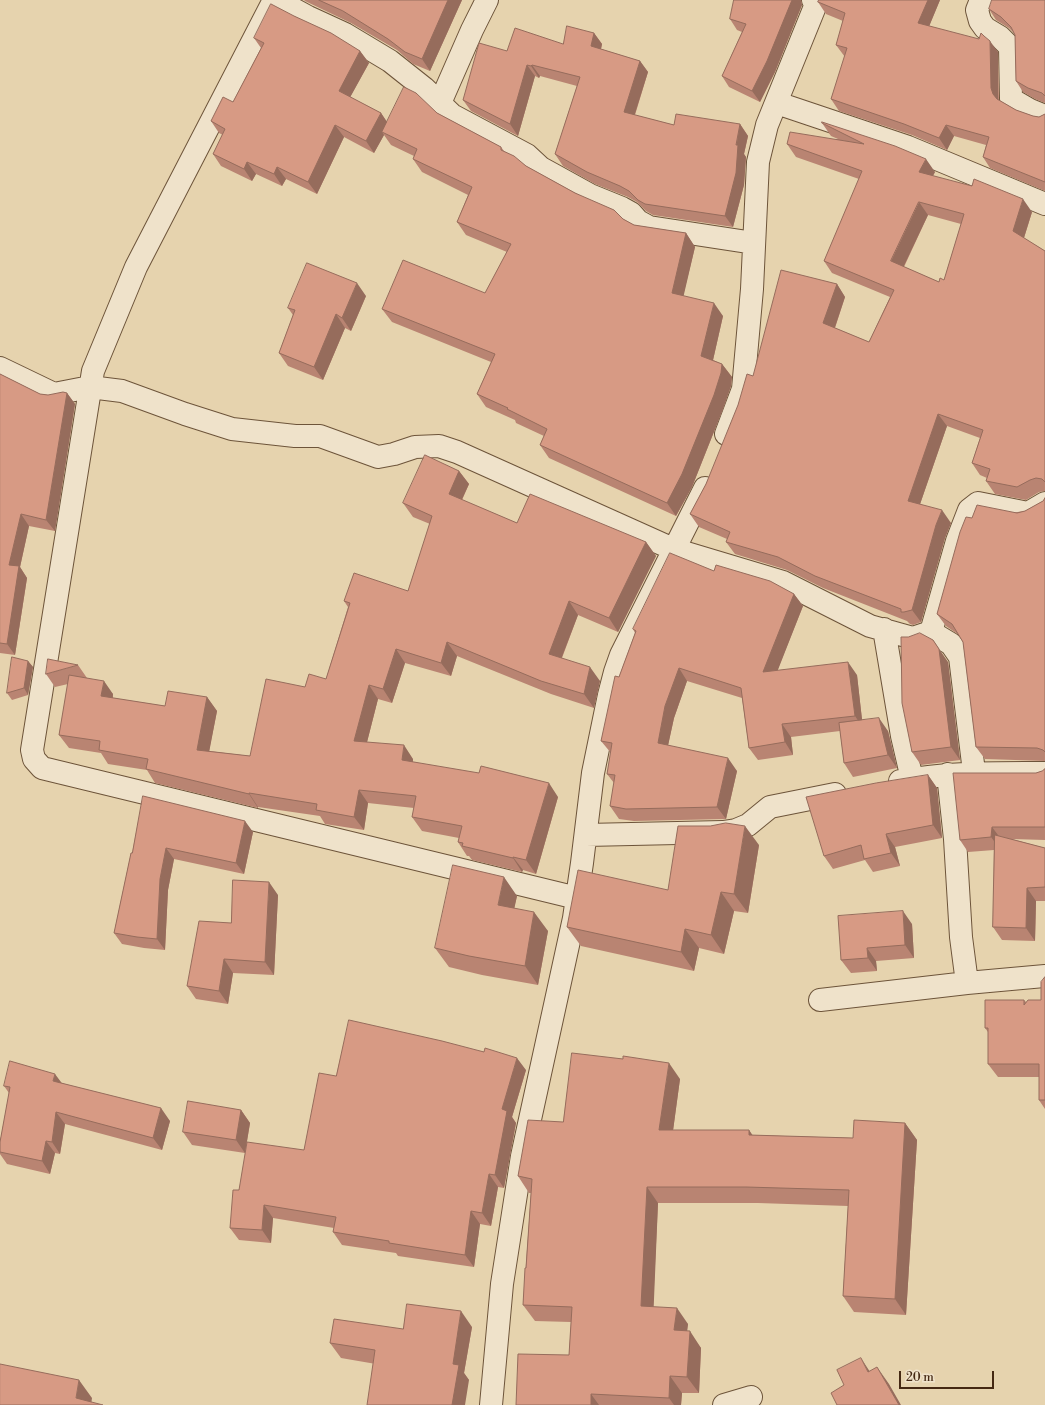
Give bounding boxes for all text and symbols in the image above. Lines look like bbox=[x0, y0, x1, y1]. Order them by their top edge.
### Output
scale bar bbox=[901, 1363, 996, 1389]
text: 20 m bbox=[906, 1370, 934, 1385]

